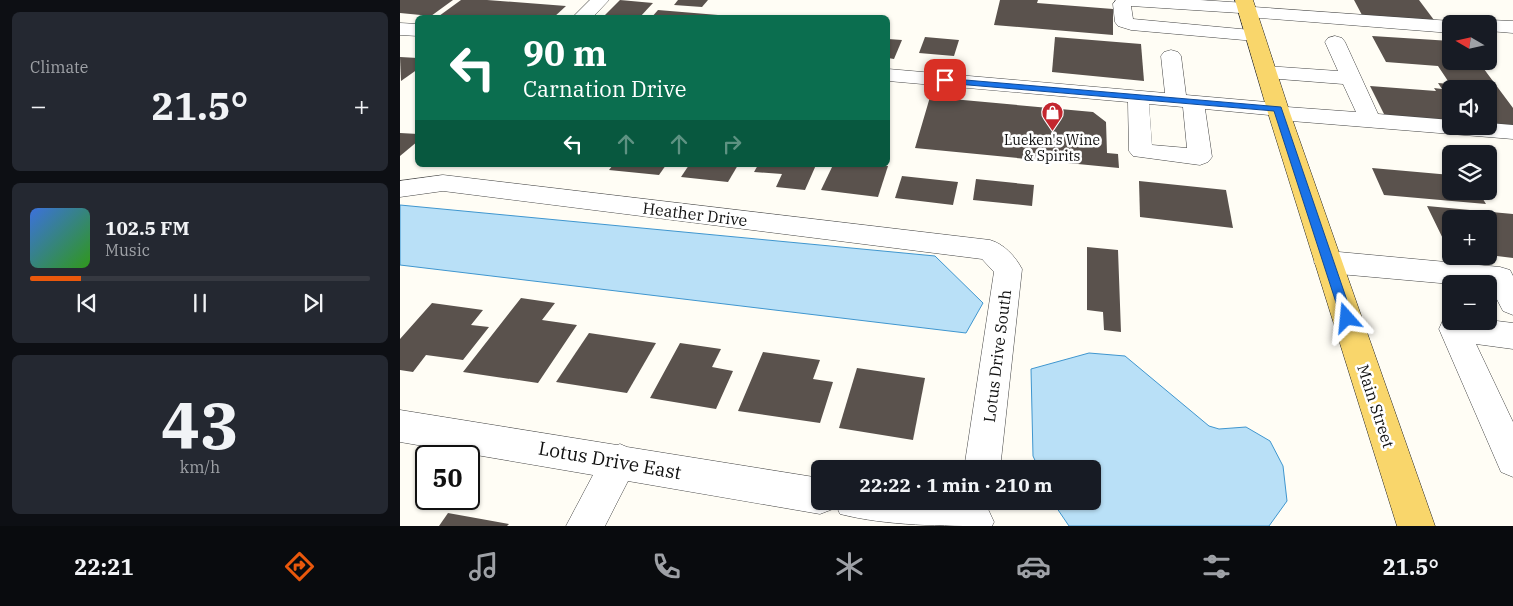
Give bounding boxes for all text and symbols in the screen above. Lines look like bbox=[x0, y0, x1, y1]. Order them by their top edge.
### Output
north arrow bbox=[1442, 15, 1498, 70]
map controls bbox=[1442, 15, 1497, 330]
text: 90 m bbox=[523, 30, 607, 76]
icon: left bbox=[440, 35, 505, 100]
text: Climate bbox=[30, 57, 88, 77]
pin bbox=[924, 59, 966, 101]
icon: arrive bbox=[931, 66, 959, 94]
text: Carnation Drive bbox=[523, 74, 686, 103]
button: sound bbox=[1442, 80, 1497, 135]
text: 21.5° bbox=[152, 81, 248, 130]
text: − bbox=[30, 87, 47, 124]
text: + bbox=[353, 87, 370, 124]
shop icon: Lueken's Wine & Spirits bbox=[1040, 100, 1064, 131]
icon: left bbox=[559, 130, 587, 158]
icon: ahead bbox=[612, 130, 640, 158]
icon: ahead bbox=[665, 130, 693, 158]
icon: right bbox=[718, 130, 746, 158]
place label: Lueken's Wine & Spirits bbox=[1004, 131, 1100, 165]
button: layers bbox=[1442, 145, 1497, 200]
street label: Heather Drive bbox=[642, 198, 748, 230]
button: + bbox=[1442, 210, 1497, 265]
text: 102.5 FM bbox=[105, 216, 190, 240]
text: Music bbox=[105, 240, 150, 260]
button: − bbox=[1442, 275, 1497, 330]
street label: Lotus Drive South bbox=[979, 288, 1015, 424]
icon: previous bbox=[73, 289, 101, 317]
icon: pause bbox=[186, 289, 214, 317]
icon: next bbox=[299, 289, 327, 317]
position arrow bbox=[1320, 291, 1372, 343]
street label: Main Street bbox=[1353, 362, 1399, 451]
text: 43 bbox=[161, 382, 239, 467]
street label: Lotus Drive East bbox=[537, 436, 684, 484]
speed limit sign: 50 bbox=[415, 445, 480, 510]
text: km/h bbox=[180, 457, 220, 477]
text: 22:22 · 1 min · 210 m bbox=[860, 473, 1052, 497]
icon: directions bbox=[282, 549, 317, 584]
icon: music bbox=[466, 549, 501, 584]
icon: phone bbox=[649, 549, 684, 584]
icon: climate bbox=[832, 549, 867, 584]
icon: car bbox=[1016, 549, 1051, 584]
icon: filters bbox=[1199, 549, 1234, 584]
text: 22:21 bbox=[74, 552, 134, 581]
text: 21.5° bbox=[1383, 552, 1439, 581]

